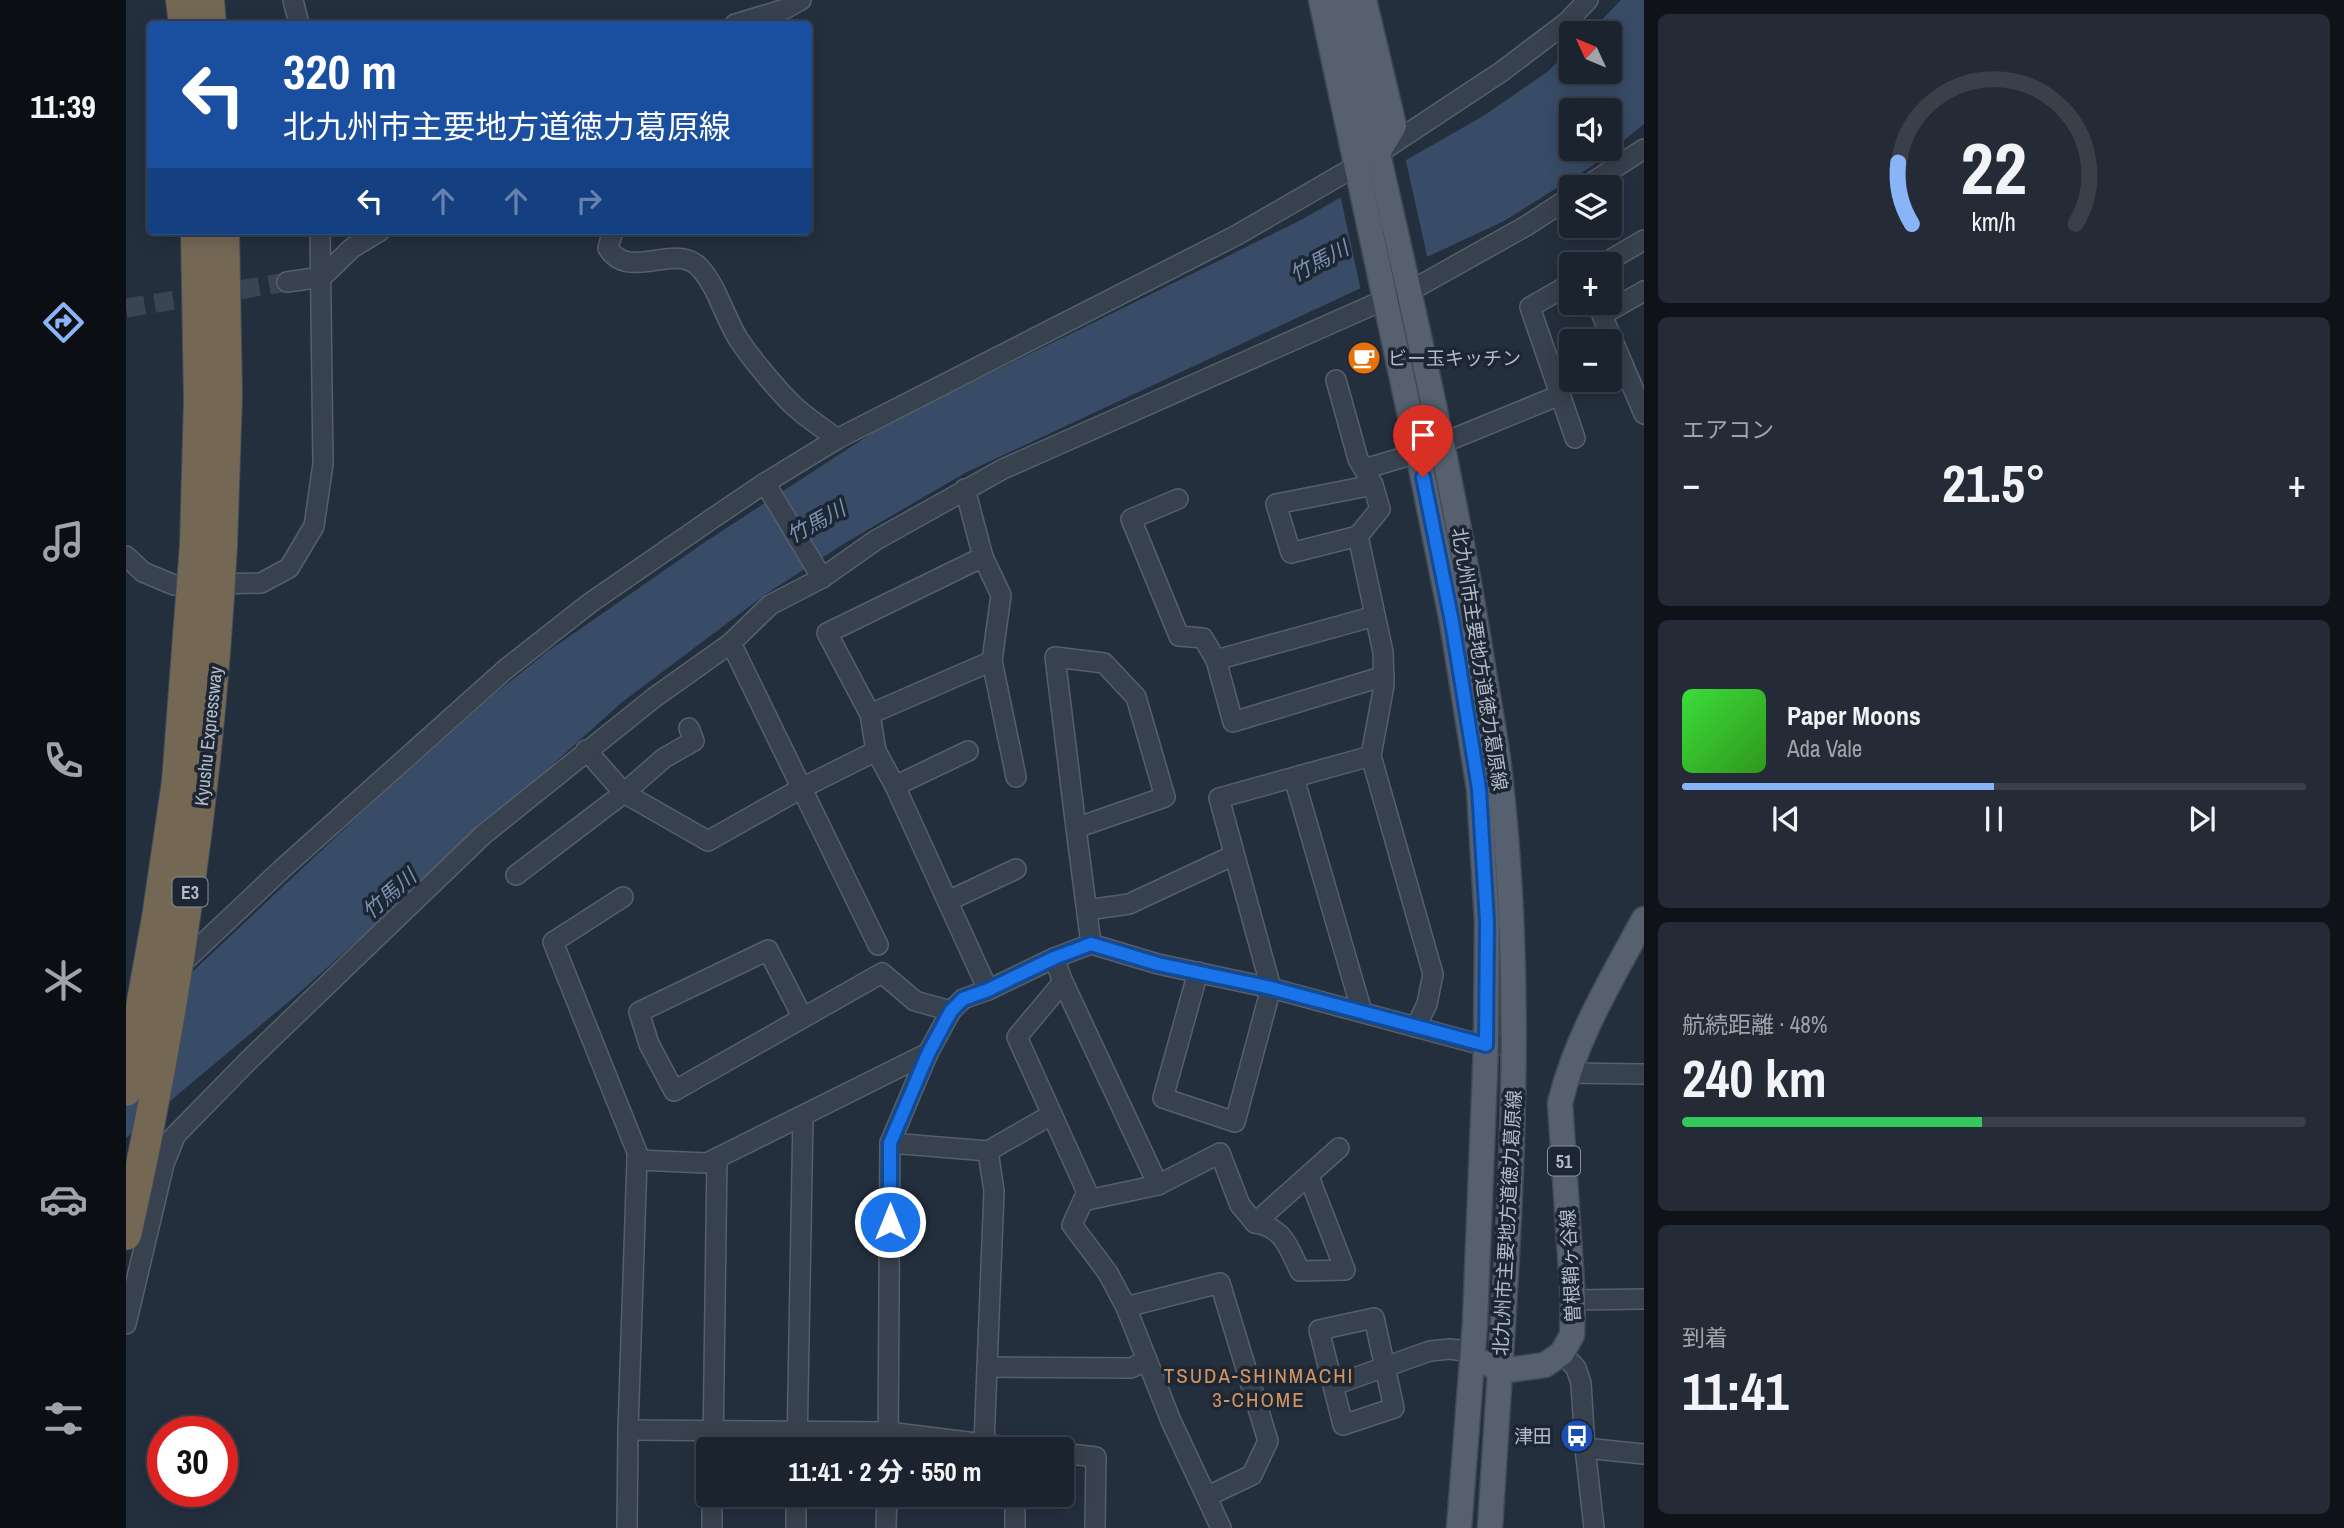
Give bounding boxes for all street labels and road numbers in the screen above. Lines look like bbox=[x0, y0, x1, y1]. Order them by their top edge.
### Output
street label: 北九州市主要地方道徳力葛原線 bbox=[1446, 526, 1514, 792]
street label: Kyushu Expressway bbox=[188, 665, 228, 807]
road number: E3 bbox=[172, 878, 208, 906]
street label: 北九州市主要地方道徳力葛原線 bbox=[1487, 1089, 1527, 1357]
road number: 51 bbox=[1548, 1146, 1580, 1176]
street label: 曽根鞘ヶ谷線 bbox=[1554, 1208, 1586, 1324]

